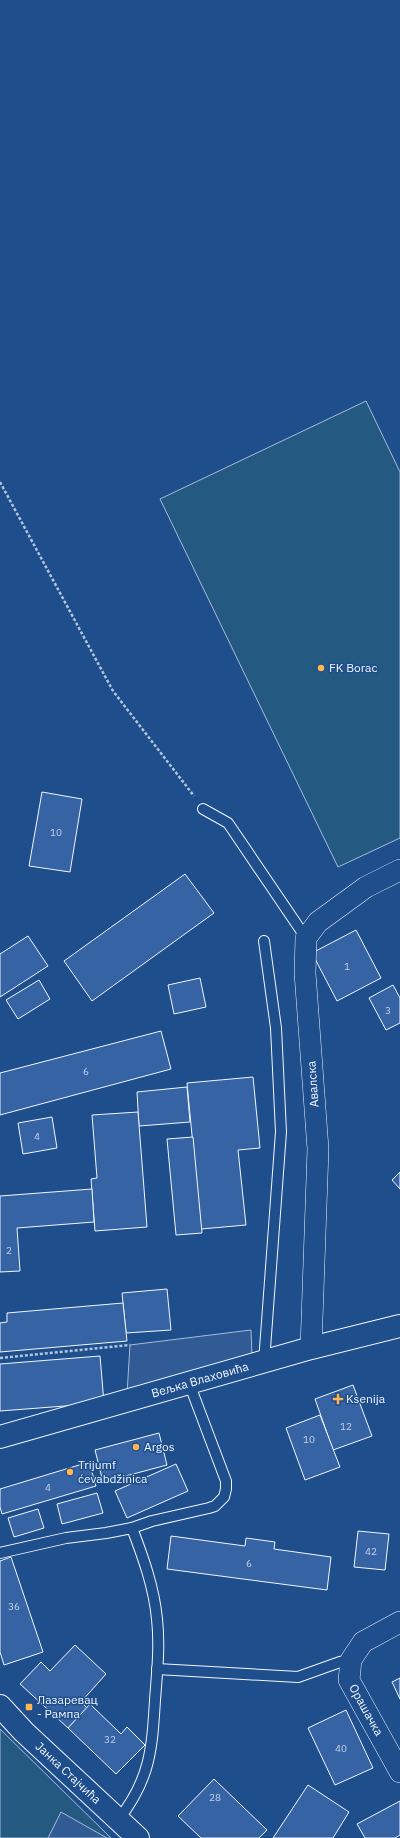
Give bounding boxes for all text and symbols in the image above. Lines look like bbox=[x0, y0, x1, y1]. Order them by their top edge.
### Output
place label: FK Borac bbox=[329, 660, 378, 675]
marker: FK Borac bbox=[316, 663, 326, 673]
house number: 10 bbox=[50, 826, 62, 839]
house number: 1 bbox=[344, 960, 350, 973]
house number: 3 bbox=[385, 1004, 391, 1017]
street label: Авалска bbox=[303, 1060, 322, 1108]
house number: 6 bbox=[83, 1065, 89, 1078]
house number: 4 bbox=[34, 1130, 40, 1143]
house number: 2 bbox=[6, 1244, 12, 1257]
street label: Вељка Влаховића bbox=[149, 1358, 251, 1401]
place label: Ksenija bbox=[346, 1391, 386, 1406]
marker: Ksenija bbox=[333, 1394, 343, 1404]
house number: 12 bbox=[340, 1420, 352, 1433]
house number: 10 bbox=[303, 1433, 315, 1446]
place label: Argos bbox=[144, 1439, 175, 1454]
marker: Argos bbox=[131, 1442, 141, 1452]
place label: Trijumf ćevabdžinica bbox=[78, 1457, 148, 1486]
marker: Trijumf ćevabdžinica bbox=[65, 1467, 75, 1477]
house number: 4 bbox=[45, 1481, 51, 1494]
house number: 42 bbox=[365, 1545, 377, 1558]
house number: 6 bbox=[246, 1557, 252, 1570]
house number: 36 bbox=[8, 1600, 20, 1613]
street label: Орашачка bbox=[346, 1681, 387, 1739]
place label: Лазаревац - Рампа bbox=[37, 1692, 98, 1721]
marker: Лазаревац - Рампа bbox=[24, 1702, 34, 1712]
house number: 32 bbox=[104, 1733, 116, 1746]
street label: Јанка Стајчића bbox=[32, 1738, 105, 1807]
house number: 40 bbox=[335, 1742, 347, 1755]
house number: 28 bbox=[209, 1791, 221, 1804]

